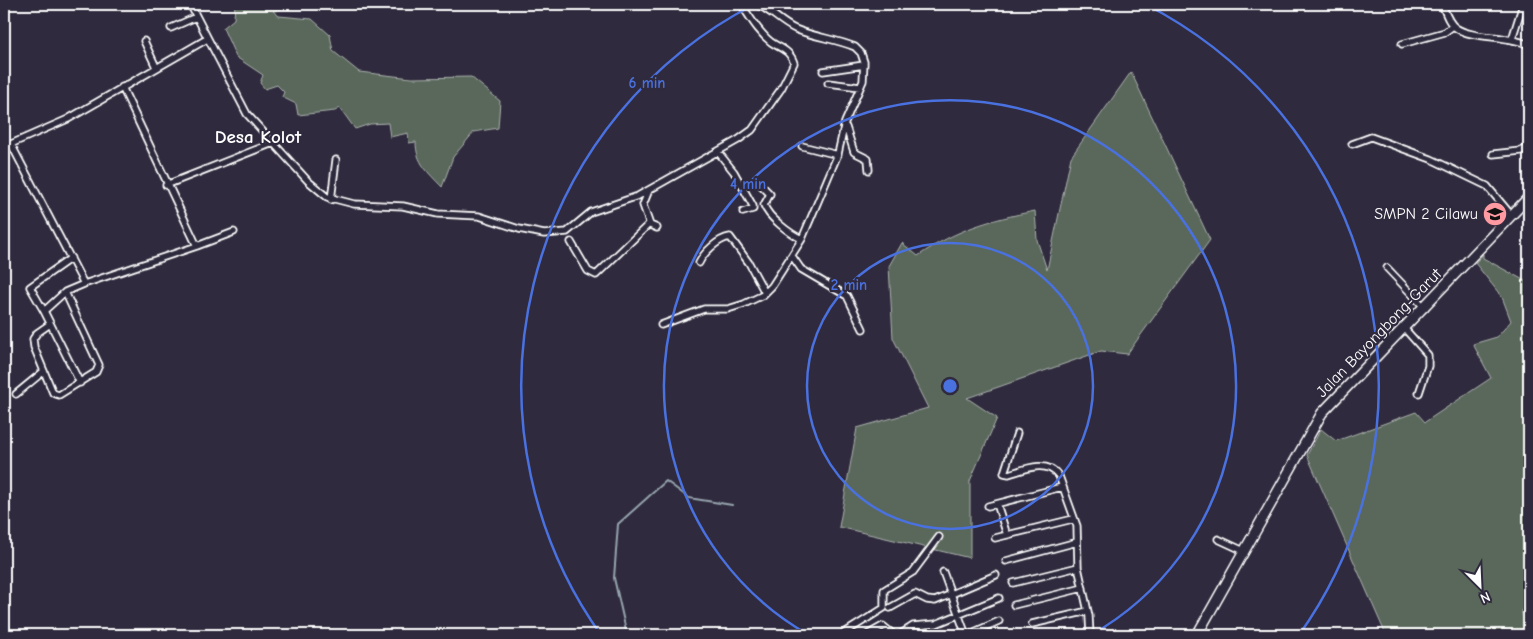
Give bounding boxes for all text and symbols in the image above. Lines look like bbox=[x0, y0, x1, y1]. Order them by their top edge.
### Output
text: 6 min bbox=[629, 74, 665, 92]
district label: Desa Kolot bbox=[215, 126, 302, 148]
text: 4 min bbox=[730, 175, 766, 193]
school or university icon: SMPN 2 Cilawu bbox=[1482, 201, 1508, 227]
place label: SMPN 2 Cilawu bbox=[1374, 205, 1478, 223]
street label: Jalan Bayongbong-Garut bbox=[1313, 265, 1446, 401]
text: 2 min bbox=[831, 276, 867, 294]
centre of rings bbox=[941, 377, 959, 395]
north arrow bbox=[1456, 562, 1506, 612]
text: N bbox=[1477, 588, 1493, 607]

